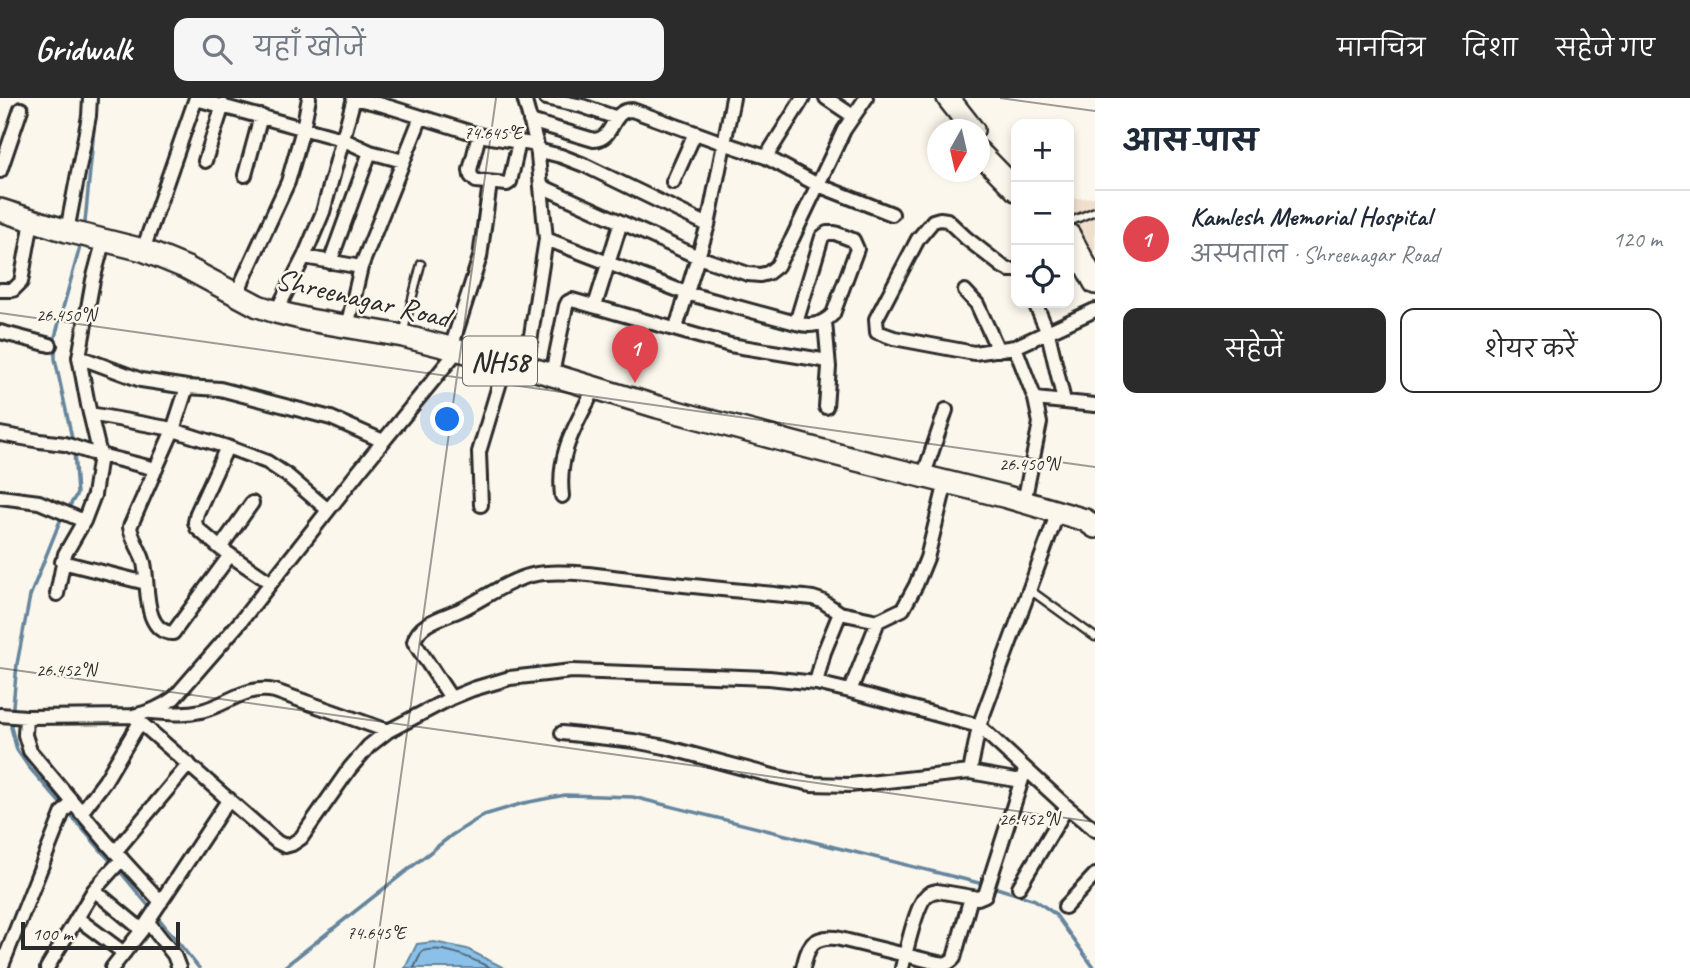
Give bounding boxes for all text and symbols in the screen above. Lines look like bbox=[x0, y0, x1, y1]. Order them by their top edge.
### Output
search box bbox=[174, 18, 664, 81]
text: Gridwalk bbox=[35, 28, 132, 70]
icon: search bbox=[198, 30, 236, 68]
text: यहाँ खोजें bbox=[254, 31, 365, 64]
text: मानचित्र bbox=[1337, 33, 1425, 63]
text: दिशा bbox=[1463, 33, 1518, 63]
text: सहेजे गए bbox=[1556, 33, 1655, 63]
north arrow bbox=[927, 119, 990, 182]
map controls bbox=[1011, 119, 1074, 308]
button: + bbox=[1011, 119, 1074, 182]
text: 74.645°E bbox=[464, 122, 525, 144]
text: आस-पास bbox=[1123, 122, 1258, 160]
button: − bbox=[1011, 182, 1074, 245]
text: Kamlesh Memorial Hospital bbox=[1190, 200, 1431, 233]
text: 1 bbox=[1141, 225, 1151, 254]
text: 120 m bbox=[1613, 225, 1662, 254]
text: अस्पताल · Shreenagar Road bbox=[1190, 240, 1439, 269]
button: locate bbox=[1011, 245, 1074, 308]
street label: Shreenagar Road bbox=[272, 260, 458, 337]
text: 26.450°N bbox=[36, 304, 99, 326]
button: सहेजें bbox=[1123, 308, 1386, 393]
button: शेयर करें bbox=[1400, 308, 1662, 393]
pin: 1 bbox=[612, 325, 658, 383]
road number: NH58 bbox=[463, 336, 537, 386]
your location bbox=[430, 402, 464, 436]
text: 26.450°N bbox=[999, 453, 1062, 475]
text: 26.452°N bbox=[36, 659, 99, 681]
text: 26.452°N bbox=[999, 808, 1062, 830]
scale bar bbox=[21, 919, 180, 951]
text: 100 m bbox=[32, 922, 73, 946]
text: 74.645°E bbox=[347, 922, 408, 944]

